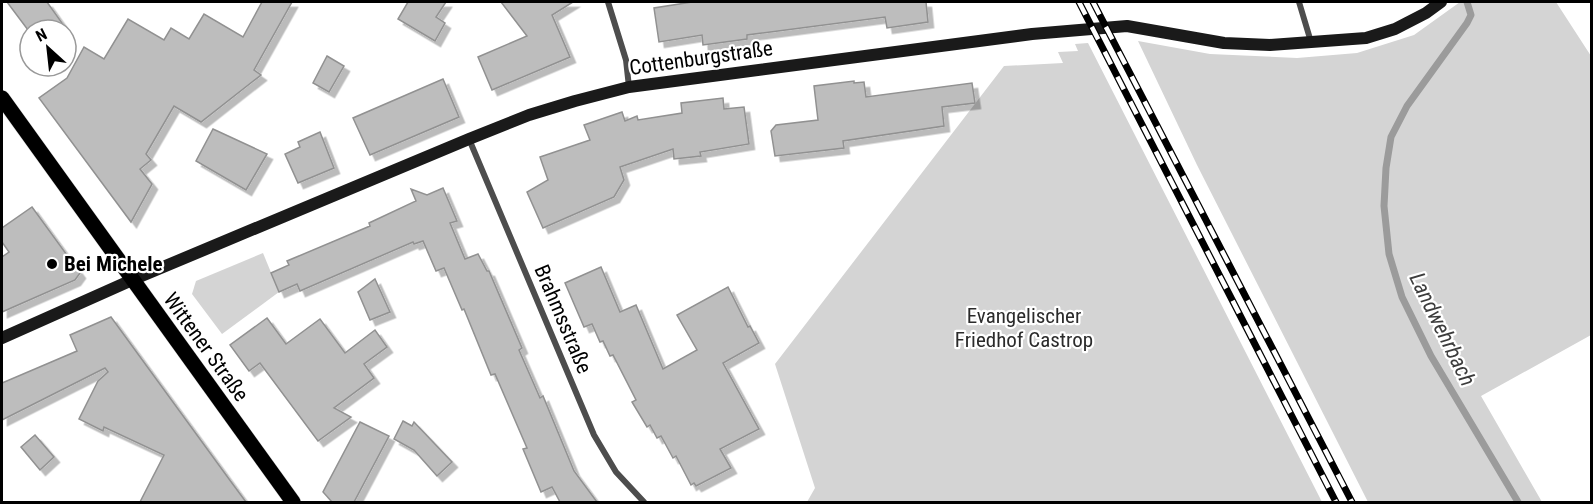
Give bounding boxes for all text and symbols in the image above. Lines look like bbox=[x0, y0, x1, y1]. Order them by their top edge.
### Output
north arrow bbox=[18, 18, 78, 78]
text: N bbox=[33, 24, 50, 46]
street label: Cottenburgstraße bbox=[628, 36, 774, 80]
place label: Bei Michele bbox=[64, 252, 163, 276]
marker: Bei Michele bbox=[45, 257, 59, 271]
street label: Brahmsstraße bbox=[529, 261, 597, 377]
water label: Landwehrbach bbox=[1404, 269, 1481, 390]
street label: Wittener Straße bbox=[159, 288, 253, 406]
park label: Evangelischer Friedhof Castrop bbox=[955, 304, 1093, 352]

